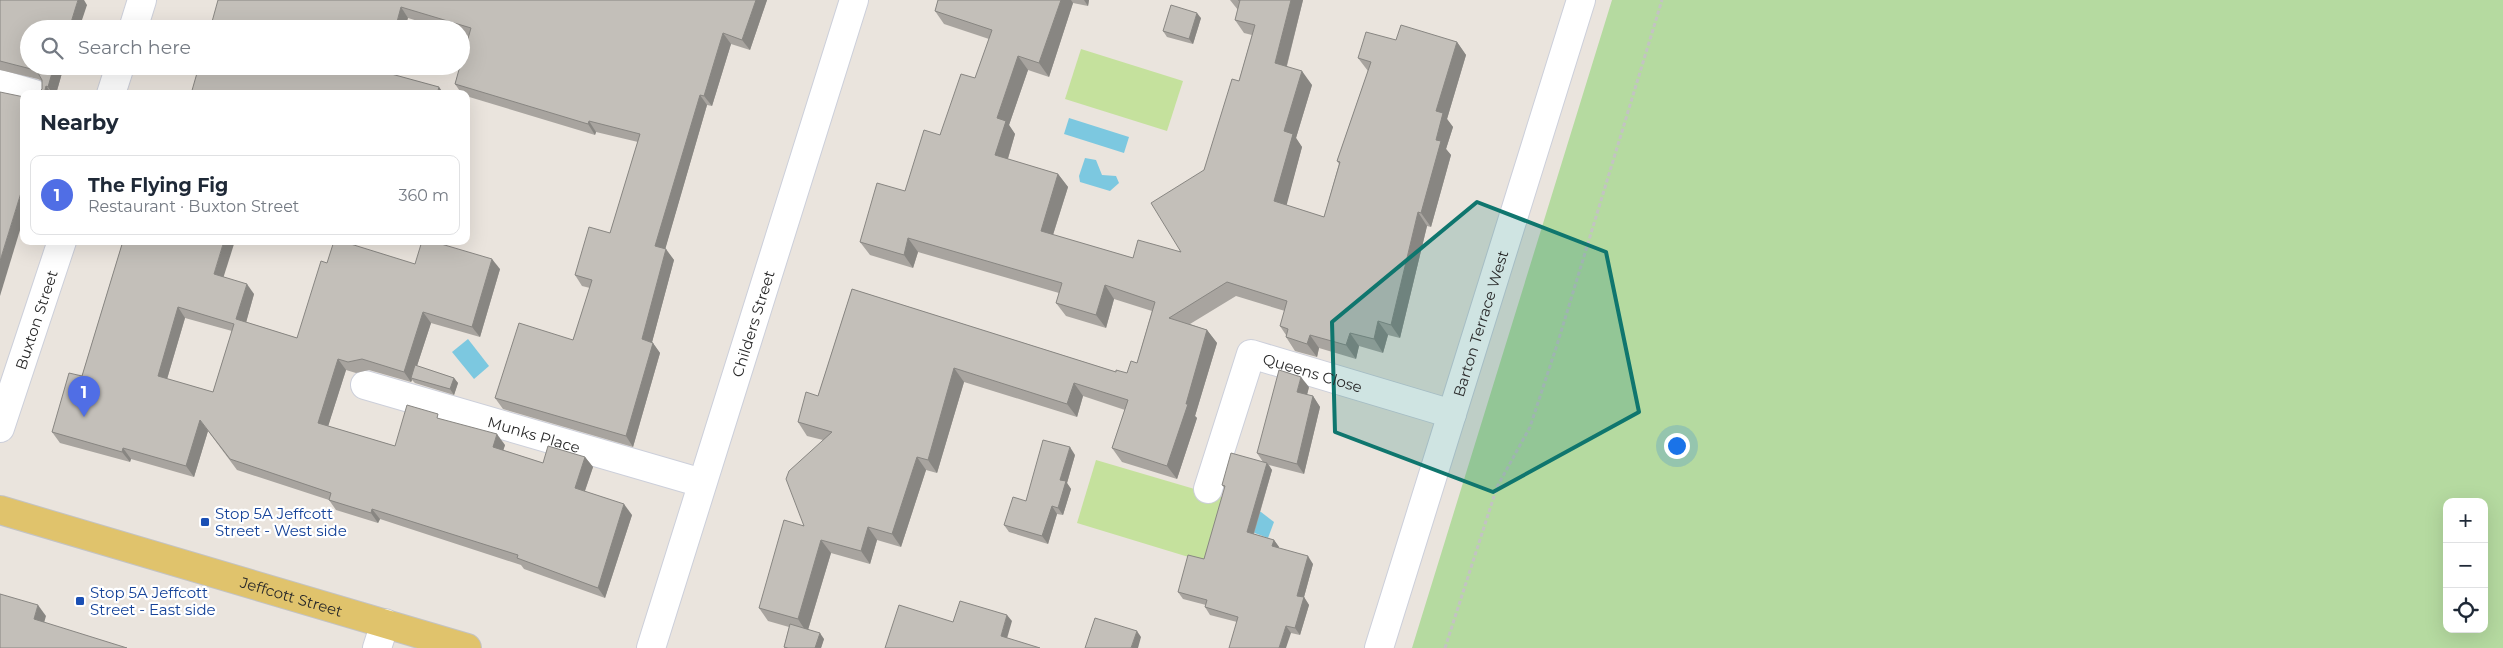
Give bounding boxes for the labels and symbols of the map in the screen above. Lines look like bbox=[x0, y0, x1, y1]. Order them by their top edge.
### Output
street label: Barton Terrace West bbox=[1448, 248, 1512, 399]
street label: Buxton Street bbox=[10, 267, 61, 372]
street label: Childers Street bbox=[727, 268, 778, 379]
street label: Queens Close bbox=[1261, 349, 1365, 396]
pin: 1 bbox=[68, 376, 100, 417]
street label: Munks Place bbox=[485, 412, 583, 457]
your location bbox=[1664, 433, 1690, 459]
place label: Stop 5A Jeffcott Street - West side bbox=[215, 504, 347, 540]
marker: Stop 5A Jeffcott Street - West side bbox=[199, 516, 211, 528]
street label: Jeffcott Street bbox=[237, 572, 345, 620]
place label: Stop 5A Jeffcott Street - East side bbox=[90, 583, 216, 619]
marker: Stop 5A Jeffcott Street - East side bbox=[74, 595, 86, 607]

